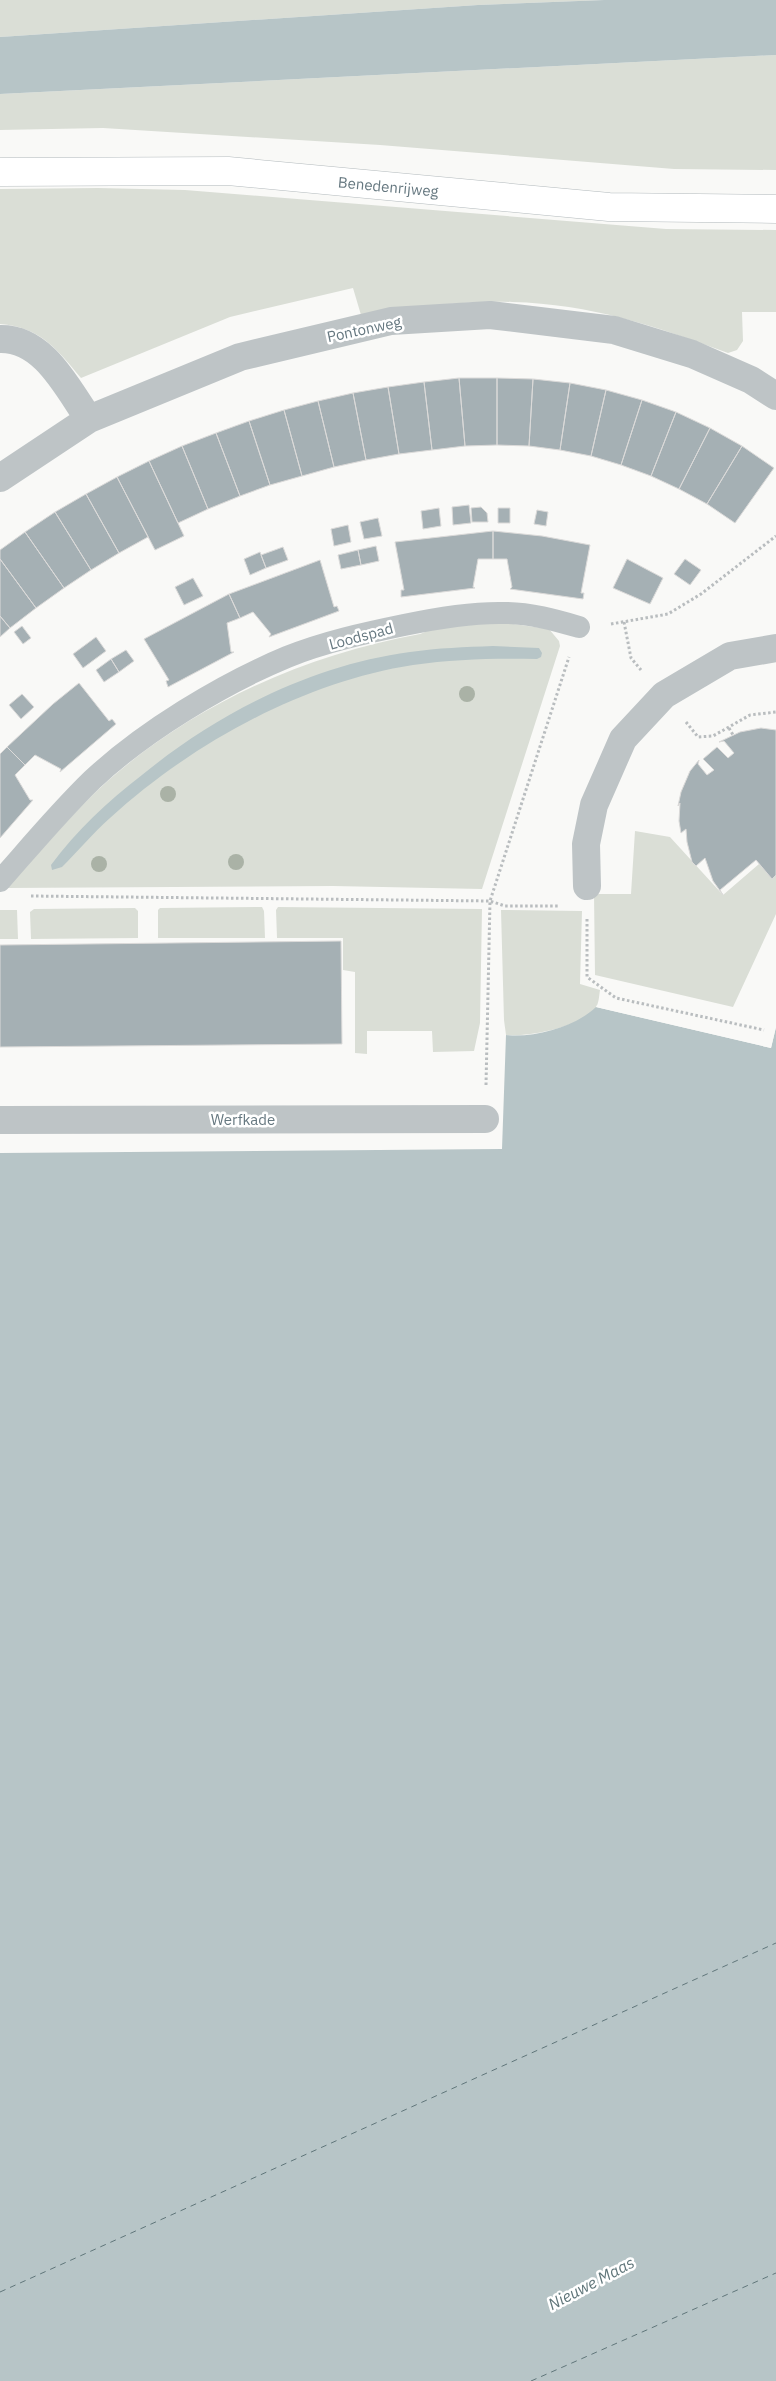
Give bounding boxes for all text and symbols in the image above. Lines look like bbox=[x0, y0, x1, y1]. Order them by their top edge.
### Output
street label: Benedenrijweg bbox=[337, 172, 440, 200]
street label: Pontonweg bbox=[325, 312, 403, 346]
street label: Loodspad bbox=[327, 618, 395, 654]
street label: Werfkade bbox=[211, 1110, 275, 1129]
water label: Nieuwe Maas bbox=[545, 2252, 637, 2314]

